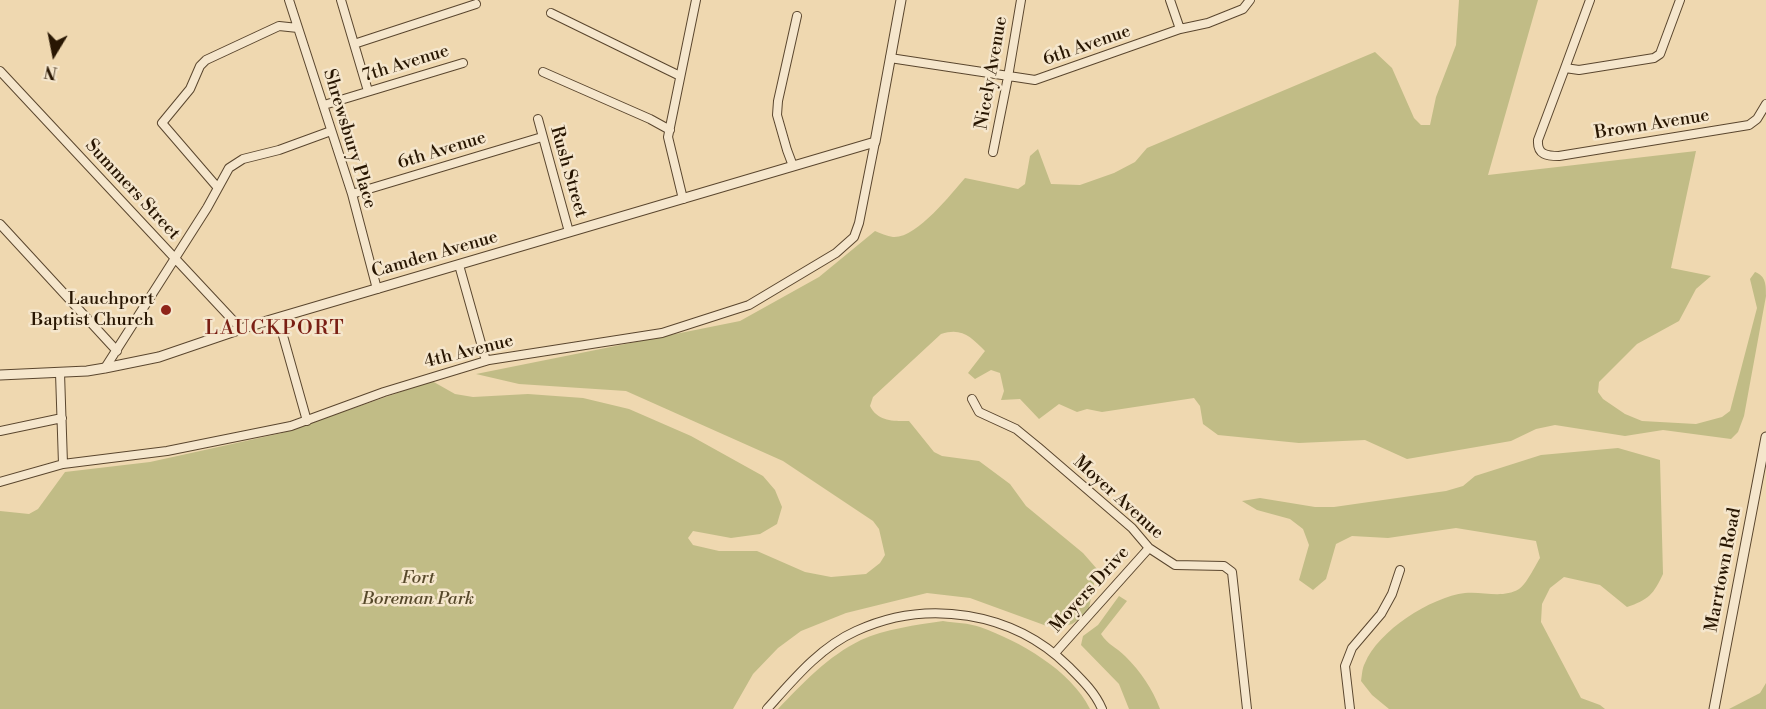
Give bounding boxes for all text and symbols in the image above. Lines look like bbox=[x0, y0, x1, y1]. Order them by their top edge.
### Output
street label: Nicely Avenue bbox=[971, 15, 1013, 131]
street label: 6th Avenue bbox=[1040, 21, 1134, 71]
north arrow bbox=[24, 24, 84, 84]
street label: 7th Avenue bbox=[360, 41, 452, 87]
text: N bbox=[43, 61, 59, 83]
street label: Shrewsbury Place bbox=[318, 67, 380, 211]
street label: Brown Avenue bbox=[1593, 105, 1711, 145]
street label: Rush Street bbox=[545, 124, 591, 220]
street label: 6th Avenue bbox=[395, 127, 489, 175]
street label: Summers Street bbox=[80, 135, 184, 245]
street label: Camden Avenue bbox=[369, 227, 501, 283]
place label: Lauchport Baptist Church bbox=[31, 289, 154, 332]
marker: Lauchport Baptist Church bbox=[159, 303, 173, 317]
district label: LAUCKPORT bbox=[205, 317, 345, 341]
street label: 4th Avenue bbox=[422, 331, 516, 373]
street label: Moyer Avenue bbox=[1068, 452, 1168, 544]
street label: Marrtown Road bbox=[1701, 506, 1747, 634]
street label: Moyers Drive bbox=[1046, 542, 1134, 638]
park label: Fort Boreman Park bbox=[362, 568, 474, 610]

